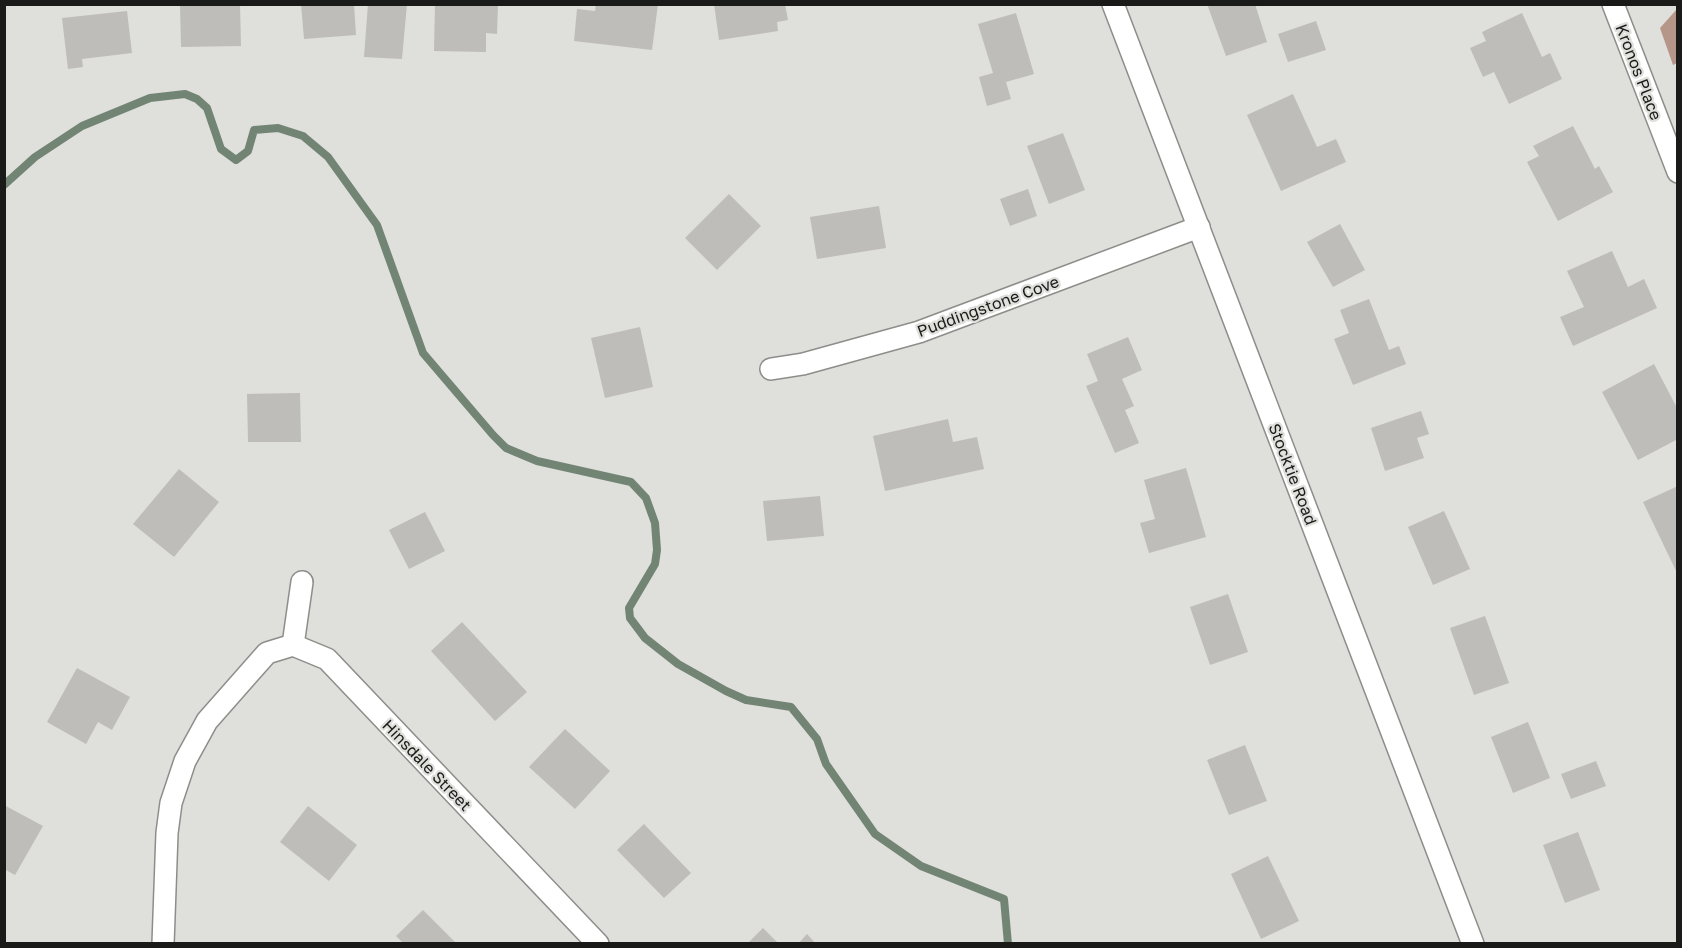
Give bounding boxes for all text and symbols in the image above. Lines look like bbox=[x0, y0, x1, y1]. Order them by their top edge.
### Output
street label: Kronos Place bbox=[1612, 21, 1666, 123]
street label: Puddingstone Cove bbox=[914, 271, 1062, 341]
street label: Stocktie Road bbox=[1264, 420, 1322, 528]
street label: Hinsdale Street bbox=[378, 715, 476, 815]

